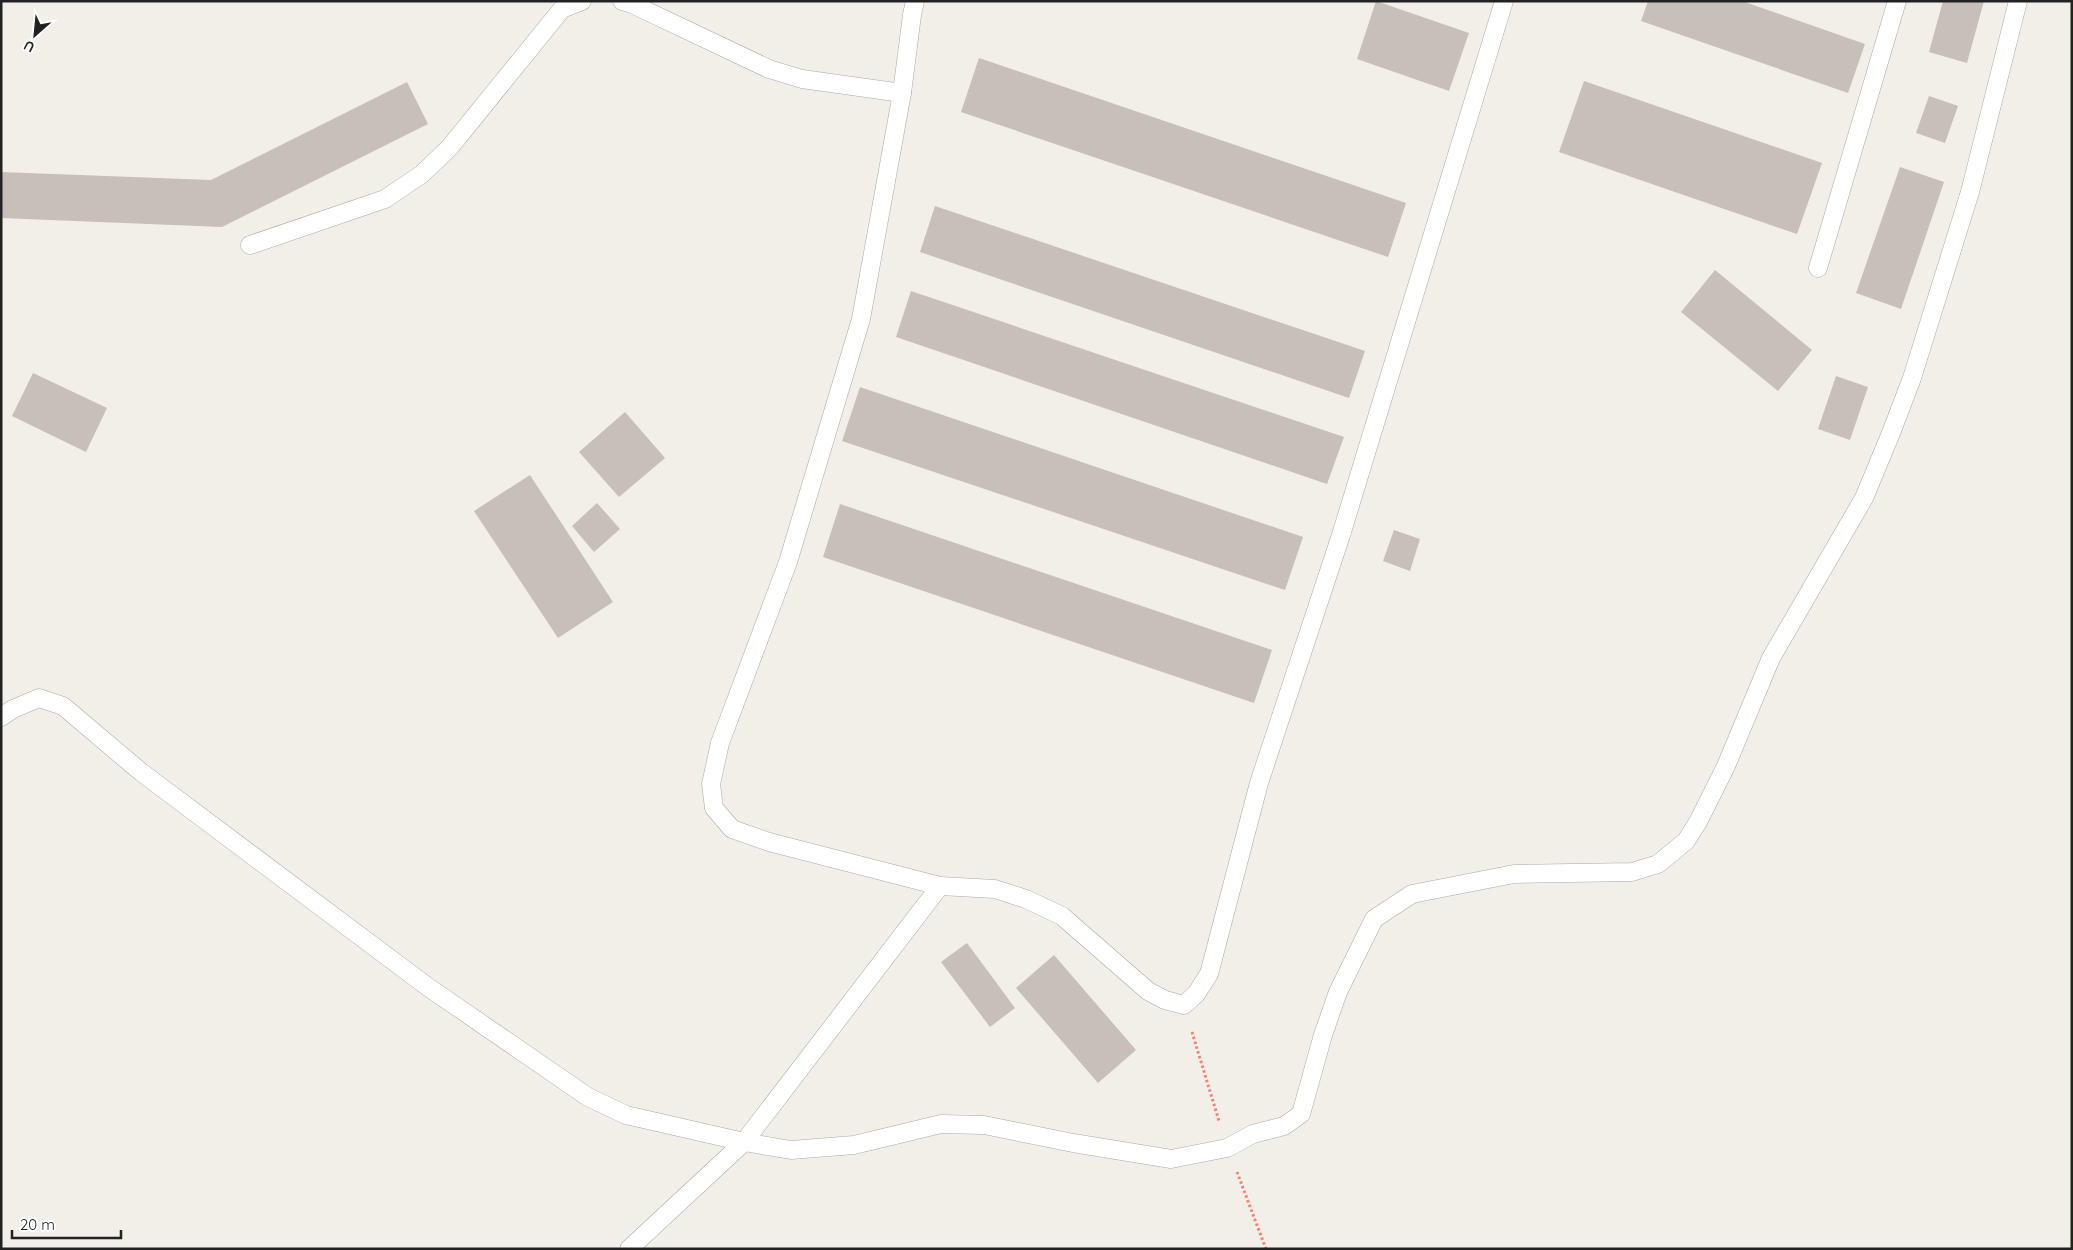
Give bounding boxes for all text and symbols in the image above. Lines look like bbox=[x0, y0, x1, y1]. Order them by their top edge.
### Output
north arrow bbox=[10, 10, 60, 60]
text: U bbox=[21, 36, 38, 57]
scale bar bbox=[12, 1208, 121, 1240]
text: 20 m bbox=[20, 1215, 55, 1234]

